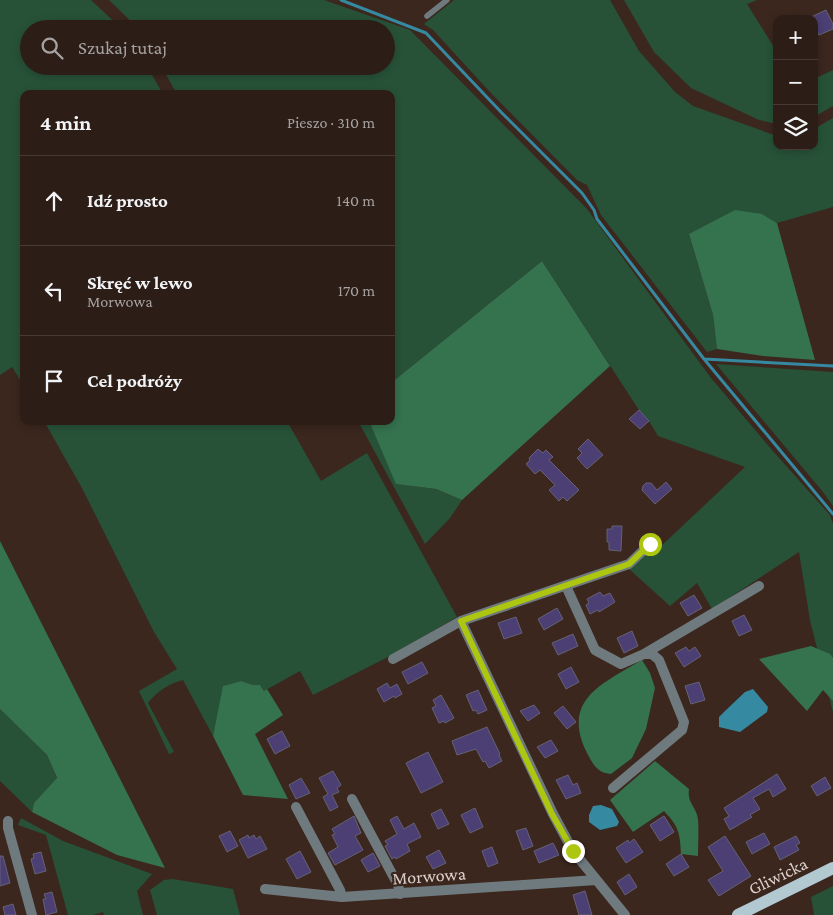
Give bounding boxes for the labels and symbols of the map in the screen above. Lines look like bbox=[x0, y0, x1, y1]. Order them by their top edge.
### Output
route start bbox=[639, 533, 662, 556]
route end bbox=[562, 840, 585, 863]
street label: Gliwicka bbox=[745, 853, 811, 899]
street label: Morwowa bbox=[392, 863, 466, 889]

